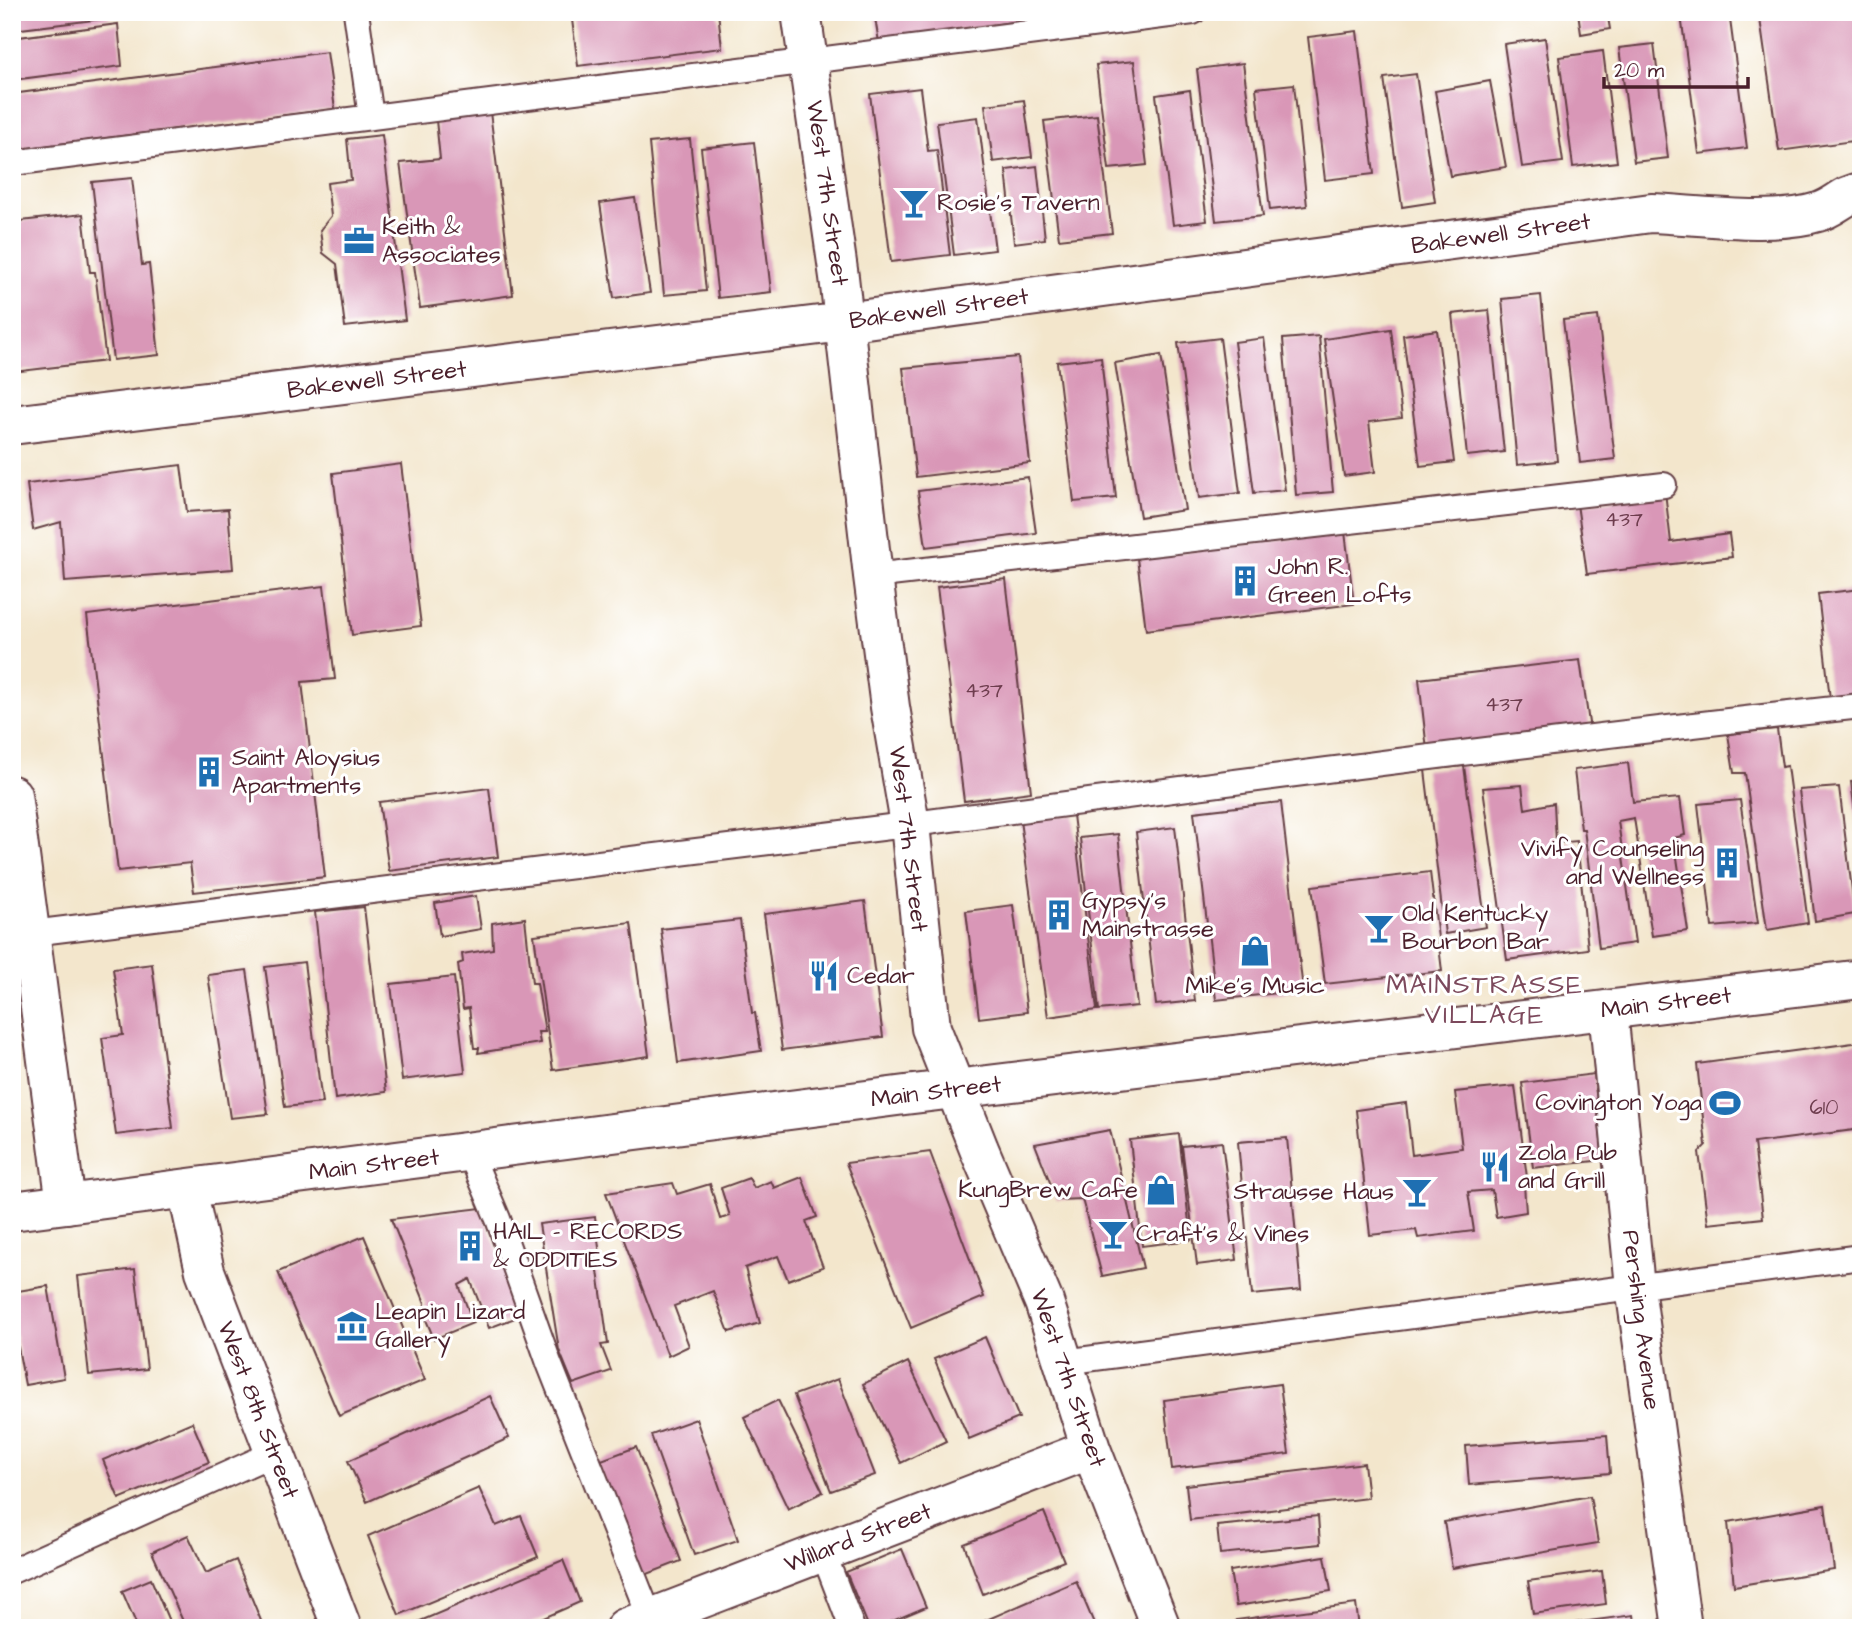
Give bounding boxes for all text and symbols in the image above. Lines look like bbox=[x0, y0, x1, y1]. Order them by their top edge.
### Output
scale bar bbox=[1604, 46, 1747, 90]
text: 20 m bbox=[1614, 56, 1665, 85]
street label: West 7th Street bbox=[797, 98, 857, 288]
bar icon: Rosie's Tavern bbox=[897, 186, 931, 220]
place label: Rosie's Tavern bbox=[937, 186, 1100, 220]
street label: Bakewell Street bbox=[1409, 205, 1593, 263]
place label: Keith & Associates bbox=[382, 210, 501, 272]
office icon: Keith & Associates bbox=[342, 224, 376, 258]
street label: Bakewell Street bbox=[847, 280, 1031, 338]
street label: Bakewell Street bbox=[285, 352, 469, 408]
house number: 437 bbox=[1605, 505, 1643, 534]
place label: John R. Green Lofts bbox=[1268, 550, 1412, 612]
building icon: John R. Green Lofts bbox=[1228, 564, 1262, 598]
house number: 437 bbox=[965, 676, 1003, 705]
house number: 437 bbox=[1485, 690, 1523, 719]
place label: Saint Aloysius Apartments bbox=[232, 741, 380, 803]
street label: West 7th Street bbox=[880, 744, 936, 934]
building icon: Saint Aloysius Apartments bbox=[192, 755, 226, 789]
place label: Vivify Counseling and Wellness bbox=[1521, 832, 1704, 894]
building icon: Vivify Counseling and Wellness bbox=[1710, 846, 1744, 880]
place label: Gypsy's Mainstrasse bbox=[1082, 884, 1214, 946]
place label: Old Kentucky Bourbon Bar bbox=[1402, 897, 1549, 959]
building icon: Gypsy's Mainstrasse bbox=[1042, 898, 1076, 932]
bar icon: Old Kentucky Bourbon Bar bbox=[1362, 911, 1396, 945]
shop icon: Mike's Music bbox=[1238, 934, 1272, 968]
restaurant icon: Cedar bbox=[807, 959, 841, 993]
place label: Cedar bbox=[847, 959, 915, 993]
district label: MAINSTRASSE VILLAGE bbox=[1386, 967, 1584, 1033]
place label: Mike's Music bbox=[1185, 969, 1325, 1003]
street label: Main Street bbox=[1599, 978, 1734, 1028]
street label: Main Street bbox=[869, 1067, 1004, 1117]
place label: Covington Yoga bbox=[1535, 1086, 1702, 1121]
sports icon: Covington Yoga bbox=[1708, 1086, 1742, 1120]
house number: 610 bbox=[1809, 1093, 1839, 1122]
place label: Zola Pub and Grill bbox=[1518, 1136, 1617, 1198]
street label: Main Street bbox=[307, 1140, 442, 1190]
restaurant icon: Zola Pub and Grill bbox=[1478, 1150, 1512, 1184]
place label: KungBrew Cafe bbox=[958, 1173, 1138, 1208]
shop icon: KungBrew Cafe bbox=[1144, 1173, 1178, 1207]
place label: Strausse Haus bbox=[1234, 1175, 1394, 1209]
bar icon: Strausse Haus bbox=[1400, 1175, 1434, 1209]
place label: HAIL - RECORDS & ODDITIES bbox=[493, 1215, 682, 1277]
bar icon: Craft's & Vines bbox=[1096, 1217, 1130, 1251]
place label: Craft's & Vines bbox=[1136, 1217, 1309, 1251]
street label: Pershing Avenue bbox=[1612, 1228, 1669, 1412]
building icon: HAIL - RECORDS & ODDITIES bbox=[453, 1229, 487, 1263]
street label: West 7th Street bbox=[1021, 1284, 1115, 1472]
place label: Leapin Lizard Gallery bbox=[375, 1295, 525, 1358]
museum icon: Leapin Lizard Gallery bbox=[335, 1309, 369, 1343]
street label: West 8th Street bbox=[208, 1316, 308, 1504]
street label: Willard Street bbox=[779, 1494, 937, 1582]

